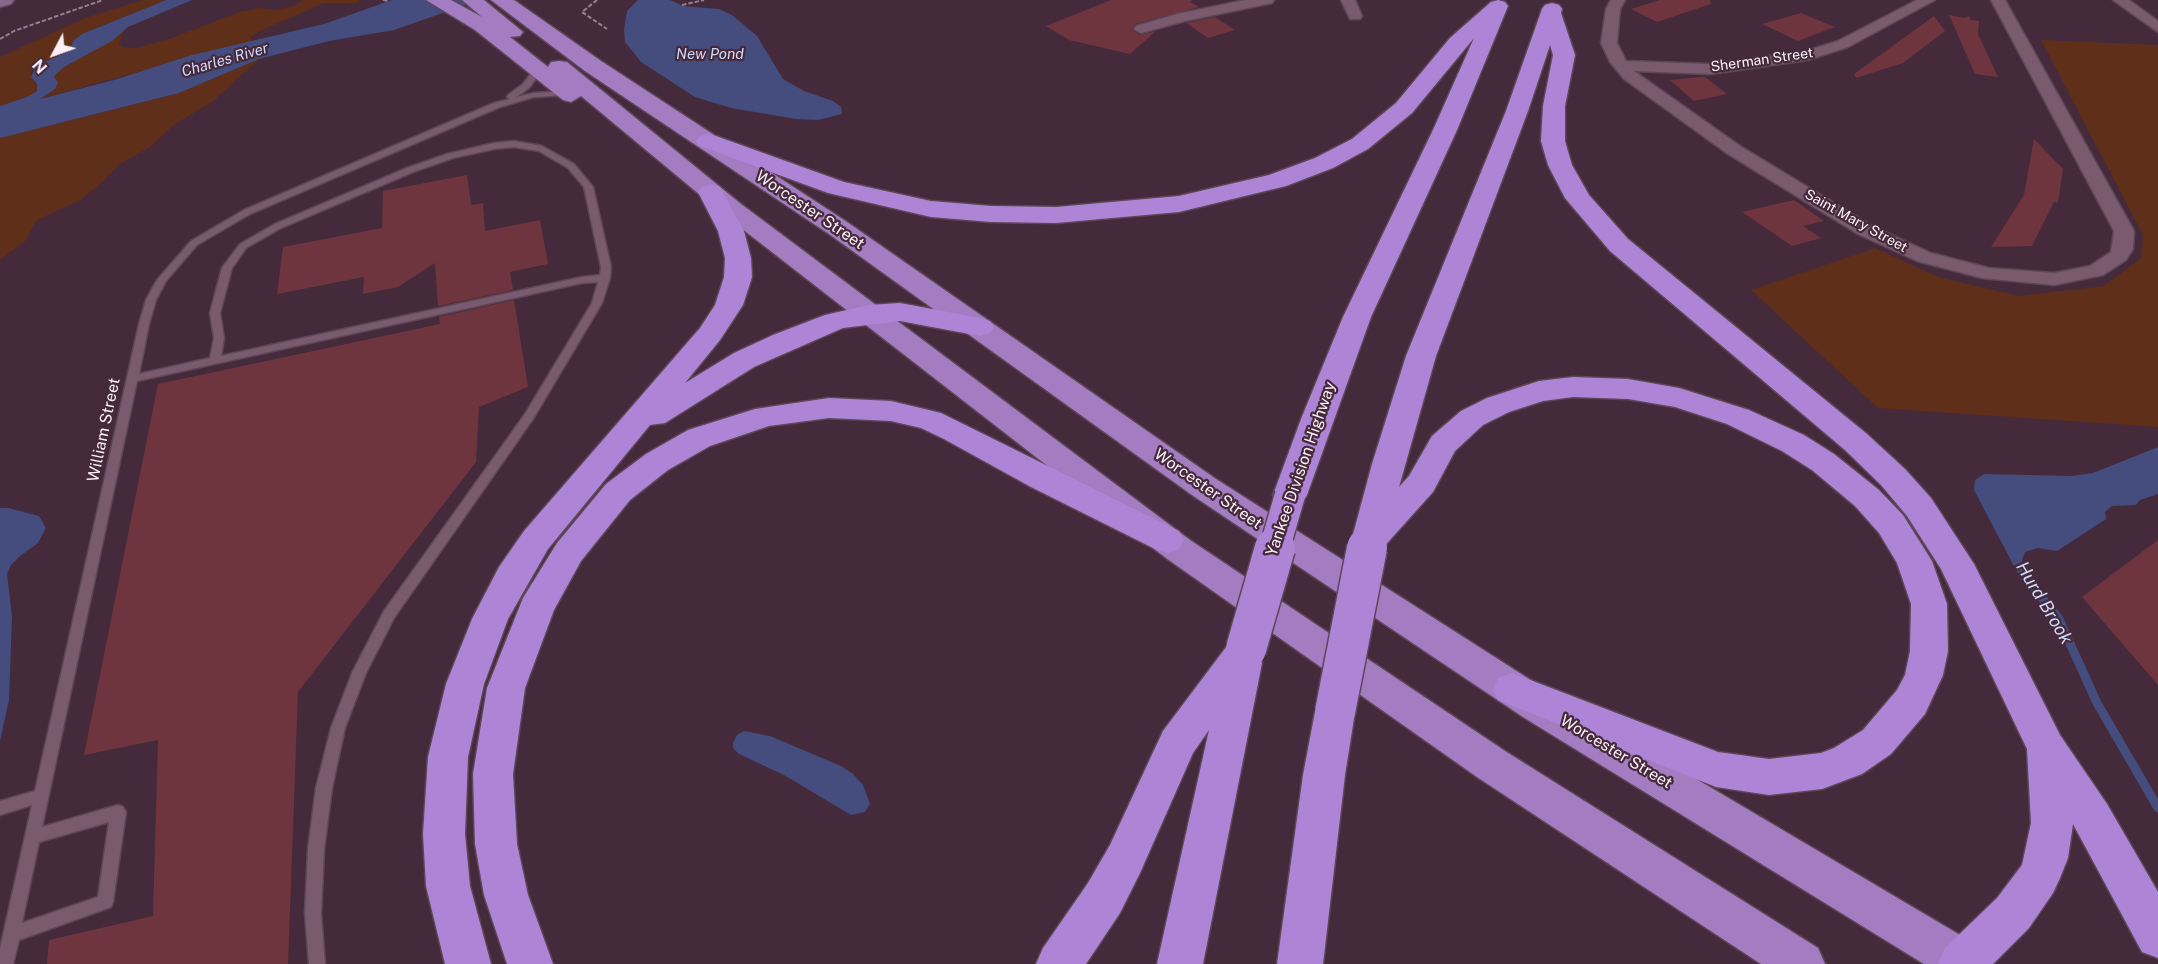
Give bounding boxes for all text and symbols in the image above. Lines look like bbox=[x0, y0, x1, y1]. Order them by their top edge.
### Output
north arrow bbox=[24, 24, 84, 84]
water label: Charles River bbox=[179, 39, 271, 81]
water label: New Pond bbox=[676, 45, 744, 63]
street label: Sherman Street bbox=[1710, 45, 1814, 75]
text: N bbox=[29, 55, 51, 77]
street label: Worcester Street bbox=[752, 166, 868, 254]
street label: Saint Mary Street bbox=[1802, 186, 1910, 256]
street label: William Street bbox=[84, 376, 124, 484]
street label: Yankee Division Highway bbox=[1262, 379, 1340, 559]
street label: Worcester Street bbox=[1150, 445, 1266, 533]
water label: Hurd Brook bbox=[2011, 558, 2077, 648]
street label: Worcester Street bbox=[1557, 711, 1675, 793]

